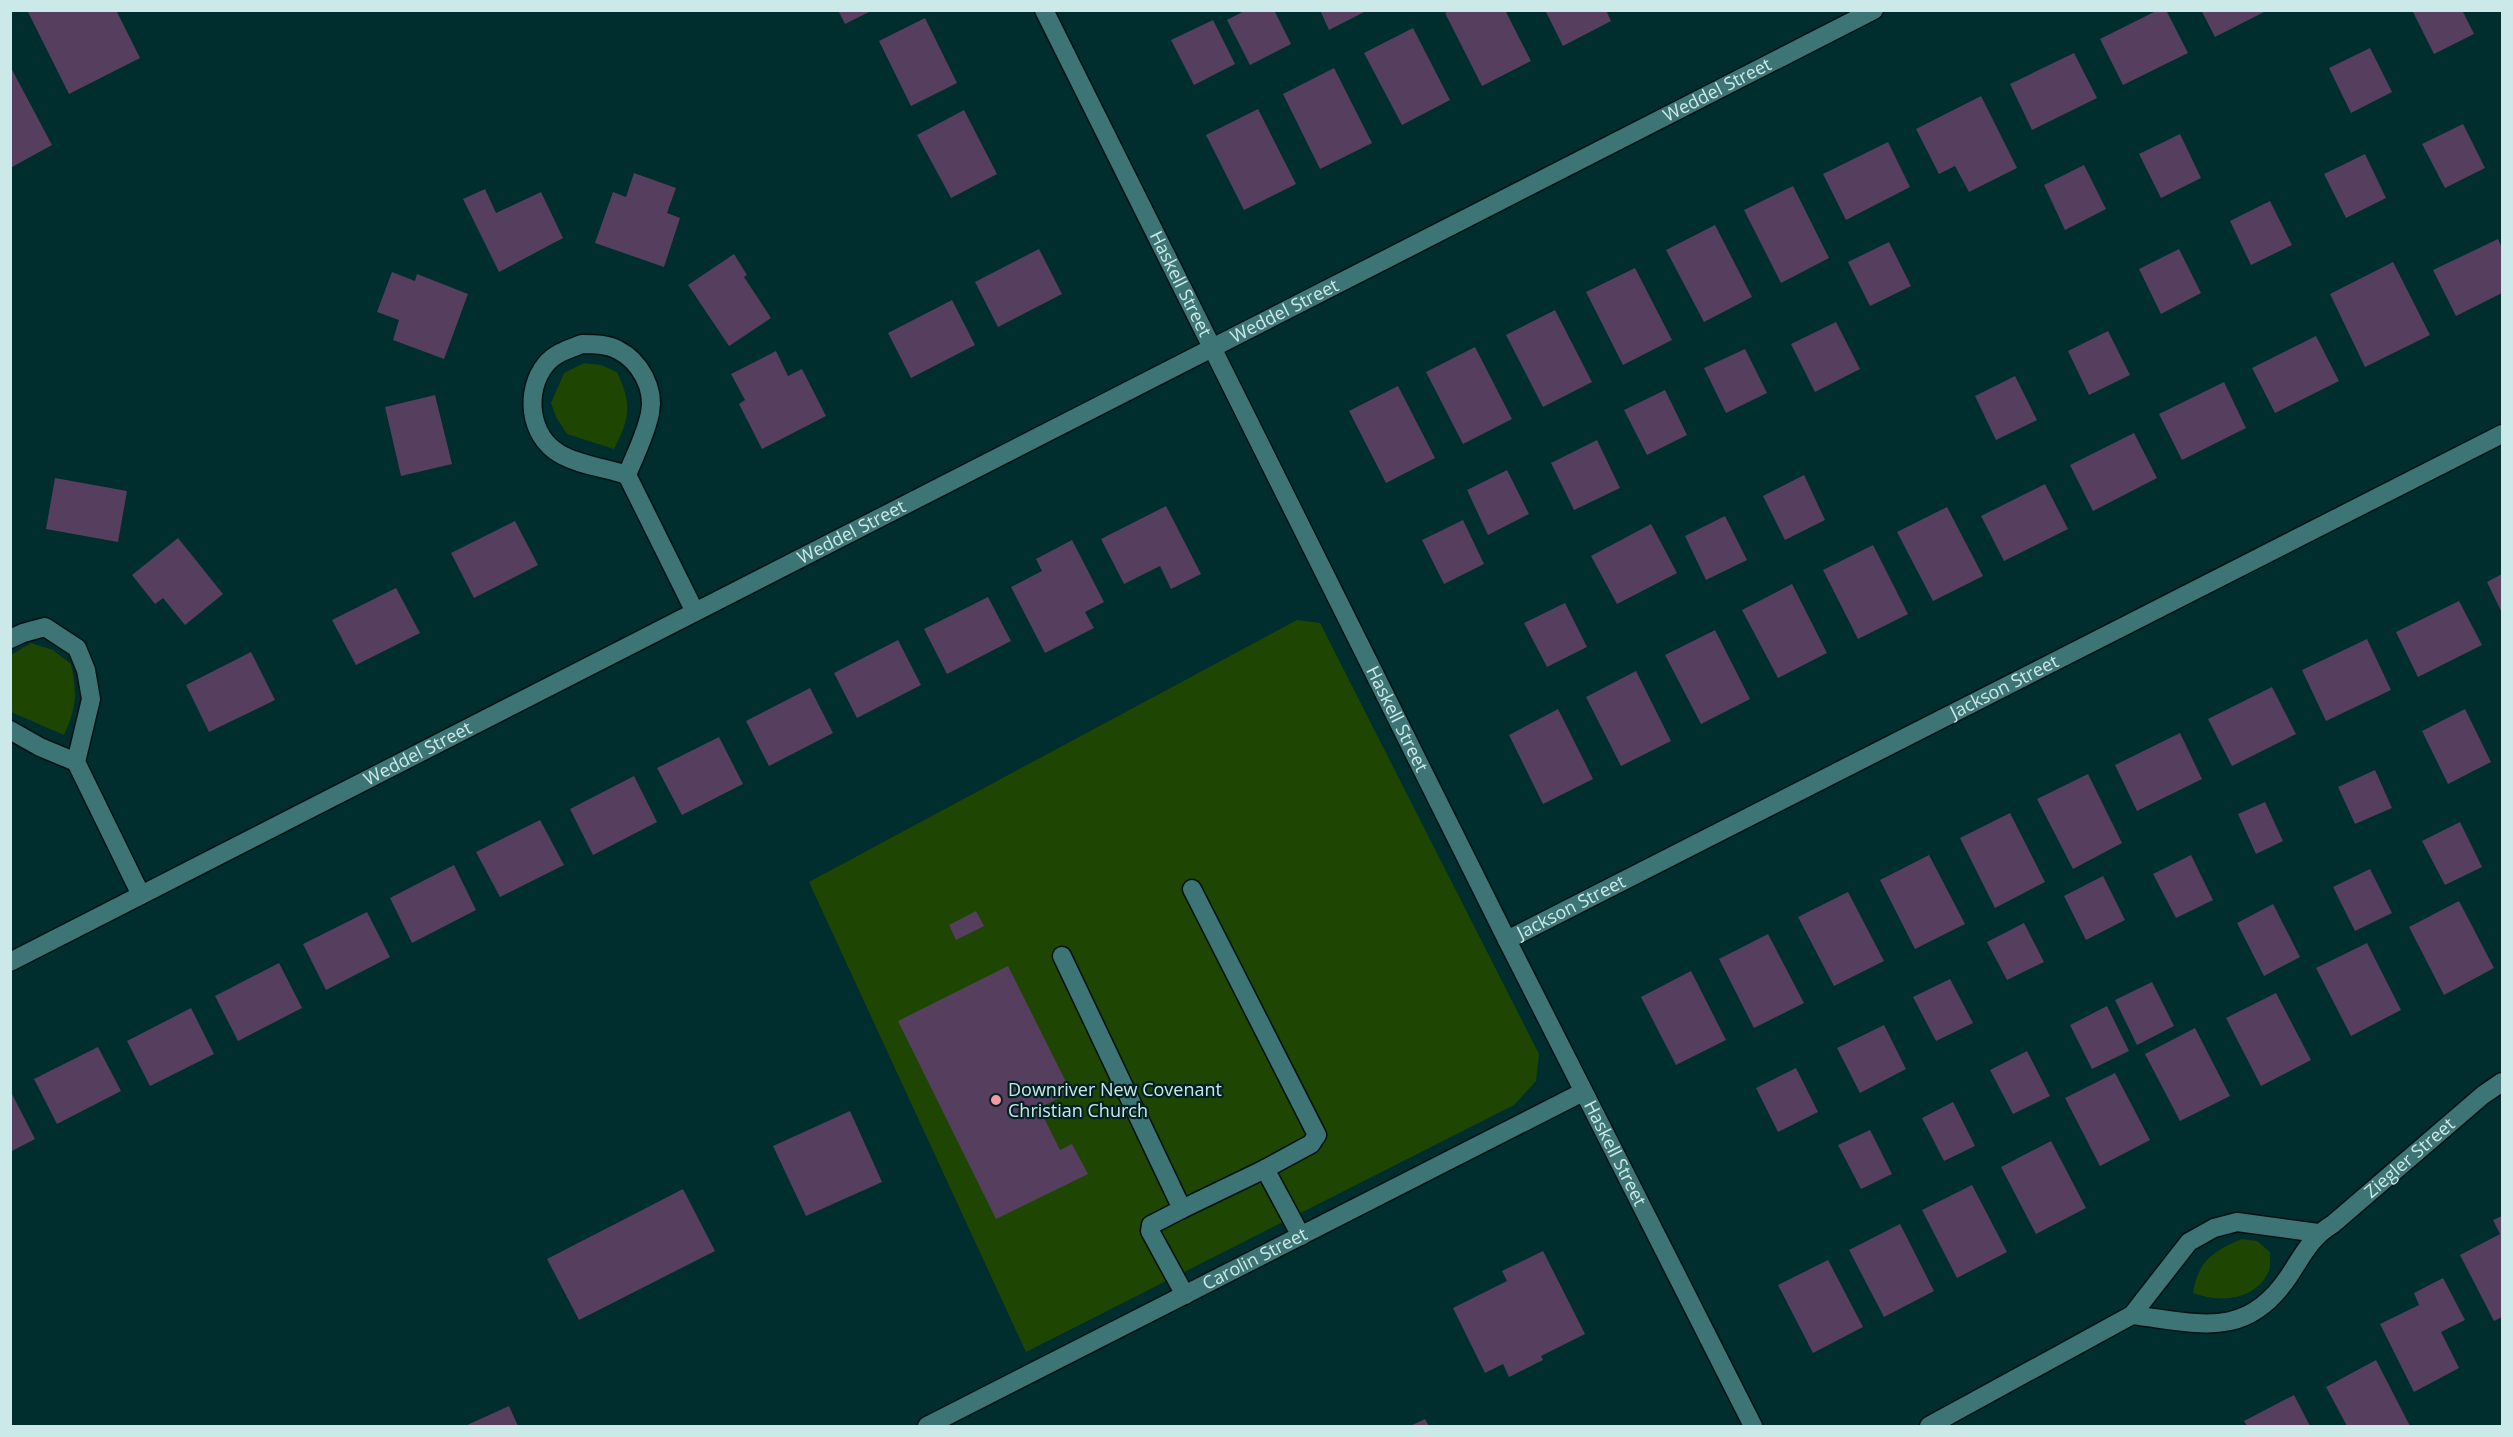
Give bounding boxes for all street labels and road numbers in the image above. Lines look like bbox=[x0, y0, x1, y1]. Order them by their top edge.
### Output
street label: Weddel Street bbox=[1659, 52, 1775, 127]
street label: Haskell Street bbox=[1145, 226, 1218, 341]
street label: Weddel Street bbox=[1226, 273, 1342, 348]
street label: Weddel Street bbox=[793, 494, 909, 569]
street label: Jackson Street bbox=[1944, 649, 2062, 725]
street label: Haskell Street bbox=[1361, 661, 1434, 776]
street label: Weddel Street bbox=[359, 715, 476, 790]
street label: Jackson Street bbox=[1511, 869, 1629, 945]
street label: Haskell Street bbox=[1579, 1096, 1653, 1210]
street label: Ziegler Street bbox=[2359, 1112, 2459, 1203]
street label: Carolin Street bbox=[1198, 1221, 1311, 1295]

